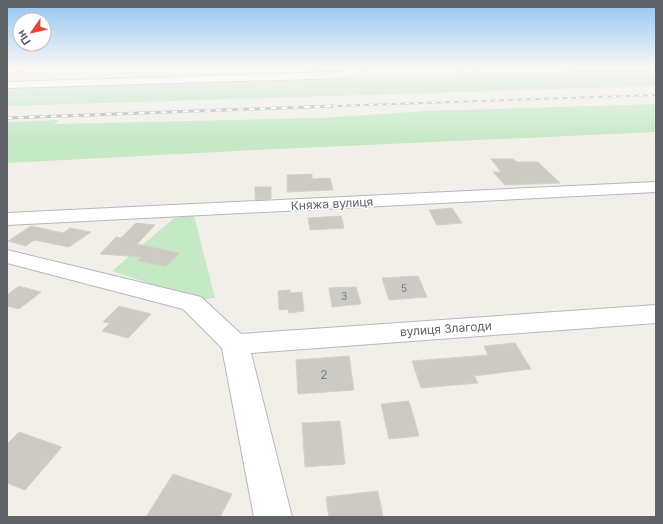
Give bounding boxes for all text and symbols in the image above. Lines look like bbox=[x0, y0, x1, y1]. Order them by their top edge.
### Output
north arrow bbox=[12, 12, 52, 52]
text: Пн bbox=[14, 27, 34, 48]
street label: Княжа вулиця bbox=[290, 194, 374, 213]
house number: 5 bbox=[401, 282, 407, 294]
house number: 3 bbox=[341, 290, 347, 302]
street label: вулиця Злагоди bbox=[400, 318, 492, 339]
house number: 2 bbox=[320, 367, 328, 382]

